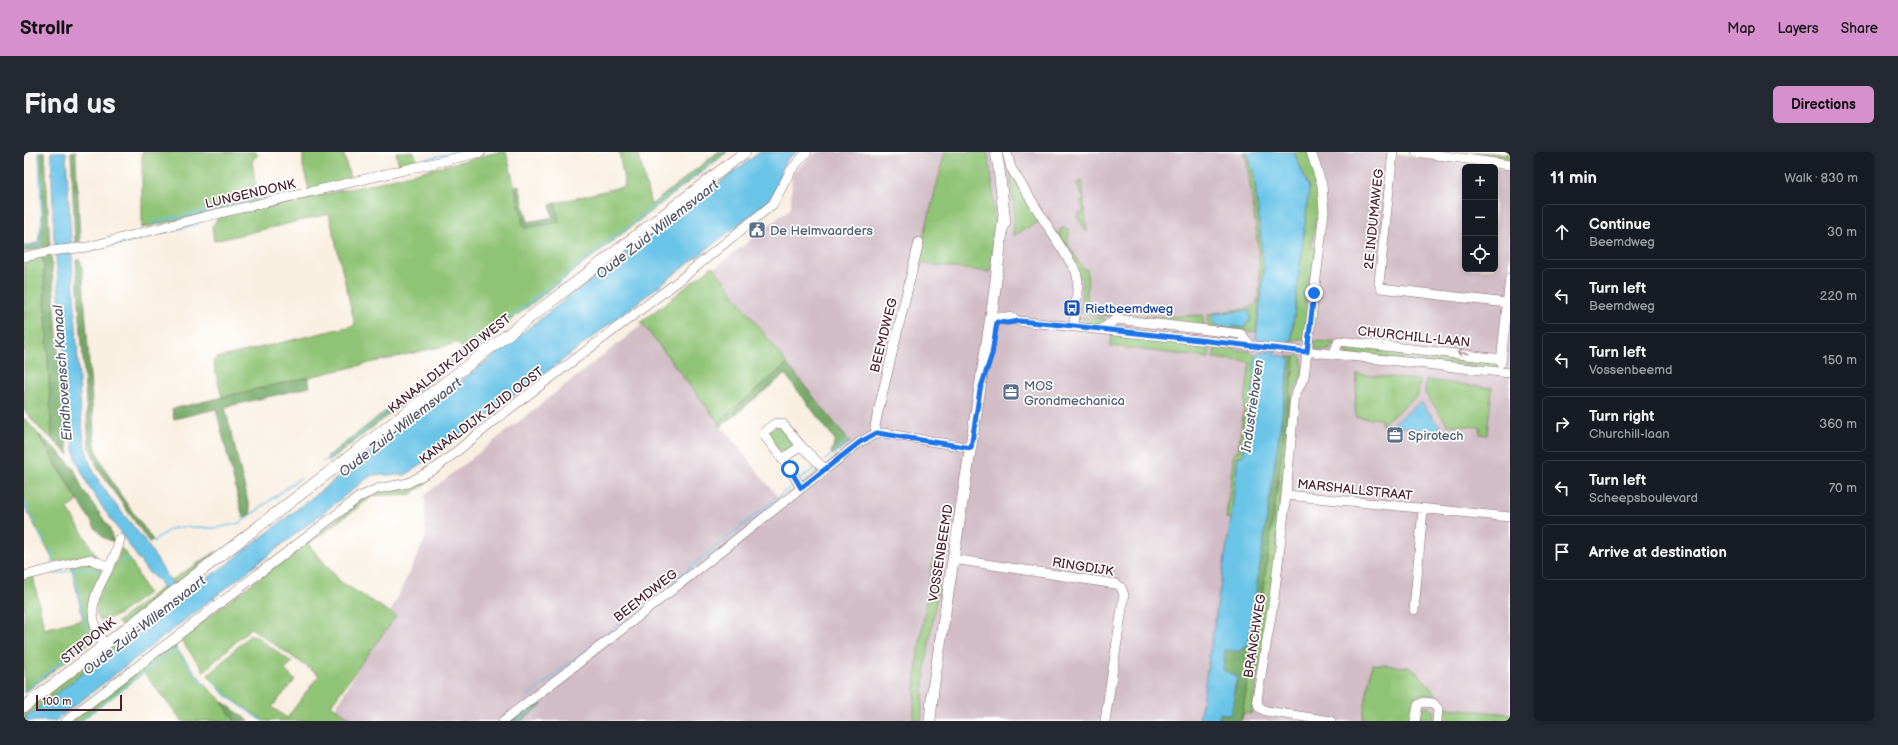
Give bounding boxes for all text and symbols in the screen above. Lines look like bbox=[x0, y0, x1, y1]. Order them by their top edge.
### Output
text: Strollr bbox=[20, 17, 73, 40]
text: Map bbox=[1727, 20, 1755, 37]
text: Layers bbox=[1777, 20, 1819, 37]
text: Share bbox=[1841, 20, 1878, 37]
button: Directions bbox=[1773, 86, 1874, 123]
text: Find us bbox=[24, 88, 116, 121]
map controls bbox=[1462, 164, 1498, 272]
button: + bbox=[1462, 164, 1498, 200]
street label: 2E INDUMAWEG bbox=[1361, 168, 1387, 270]
text: 11 min bbox=[1550, 168, 1597, 188]
text: Walk · 830 m bbox=[1784, 170, 1858, 186]
street label: LUNGENDONK bbox=[203, 176, 298, 212]
water label: Oude Zuid-Willemsvaart bbox=[593, 176, 723, 283]
button: − bbox=[1462, 200, 1498, 236]
text: Continue bbox=[1589, 215, 1651, 234]
public building icon: De Helmvaarders bbox=[747, 220, 767, 240]
icon: ahead bbox=[1551, 221, 1573, 243]
place label: De Helmvaarders bbox=[770, 223, 873, 239]
text: 30 m bbox=[1827, 224, 1857, 240]
text: Beemdweg bbox=[1589, 234, 1655, 250]
button: locate bbox=[1462, 236, 1498, 272]
text: Turn left bbox=[1589, 279, 1646, 298]
route end bbox=[1305, 284, 1323, 302]
icon: left bbox=[1551, 285, 1573, 307]
text: 220 m bbox=[1820, 288, 1857, 304]
street label: BEEMDWEG bbox=[867, 296, 901, 374]
bus stop icon: Rietbeemdweg bbox=[1062, 298, 1082, 318]
text: Beemdweg bbox=[1589, 298, 1655, 314]
place label: Rietbeemdweg bbox=[1085, 301, 1173, 317]
water label: Eindhovensch Kanaal bbox=[49, 304, 76, 441]
street label: KANAALDIJK ZUID WEST bbox=[385, 311, 514, 417]
street label: CHURCHILL-LAAN bbox=[1357, 323, 1471, 351]
text: Turn left bbox=[1589, 343, 1646, 362]
icon: left bbox=[1551, 349, 1573, 371]
one-way arrow bbox=[1457, 350, 1470, 357]
text: 150 m bbox=[1823, 352, 1857, 368]
water label: Industriehaven bbox=[1237, 358, 1267, 455]
text: Vossenbeemd bbox=[1589, 362, 1672, 378]
street label: KANAALDIJK ZUID OOST bbox=[416, 364, 547, 468]
water label: Oude Zuid-Willemsvaart bbox=[336, 374, 466, 481]
place label: MOS Grondmechanica bbox=[1024, 378, 1125, 409]
office icon: MOS Grondmechanica bbox=[1001, 382, 1021, 402]
text: Turn right bbox=[1589, 407, 1654, 426]
icon: right bbox=[1551, 413, 1573, 435]
text: 360 m bbox=[1819, 416, 1857, 432]
office icon: Spirotech bbox=[1385, 425, 1405, 445]
text: Churchill-laan bbox=[1589, 426, 1670, 442]
place label: Spirotech bbox=[1408, 428, 1464, 444]
route start bbox=[781, 460, 799, 478]
text: Turn left bbox=[1589, 471, 1646, 490]
street label: MARSHALLSTRAAT bbox=[1297, 476, 1413, 504]
icon: left bbox=[1551, 477, 1573, 499]
text: 70 m bbox=[1829, 480, 1857, 496]
text: Scheepsboulevard bbox=[1589, 490, 1698, 506]
street label: VOSSENBEEMD bbox=[925, 503, 957, 603]
icon: arrive bbox=[1551, 541, 1573, 563]
text: Arrive at destination bbox=[1589, 543, 1727, 562]
street label: RINGDIJK bbox=[1051, 554, 1115, 580]
street label: BEEMDWEG bbox=[611, 566, 681, 626]
water label: Oude Zuid-Willemsvaart bbox=[80, 572, 210, 679]
street label: BRANCHWEG bbox=[1240, 593, 1270, 679]
street label: STIPDONK bbox=[58, 614, 120, 667]
scale bar bbox=[36, 693, 122, 712]
text: 100 m bbox=[42, 695, 71, 708]

